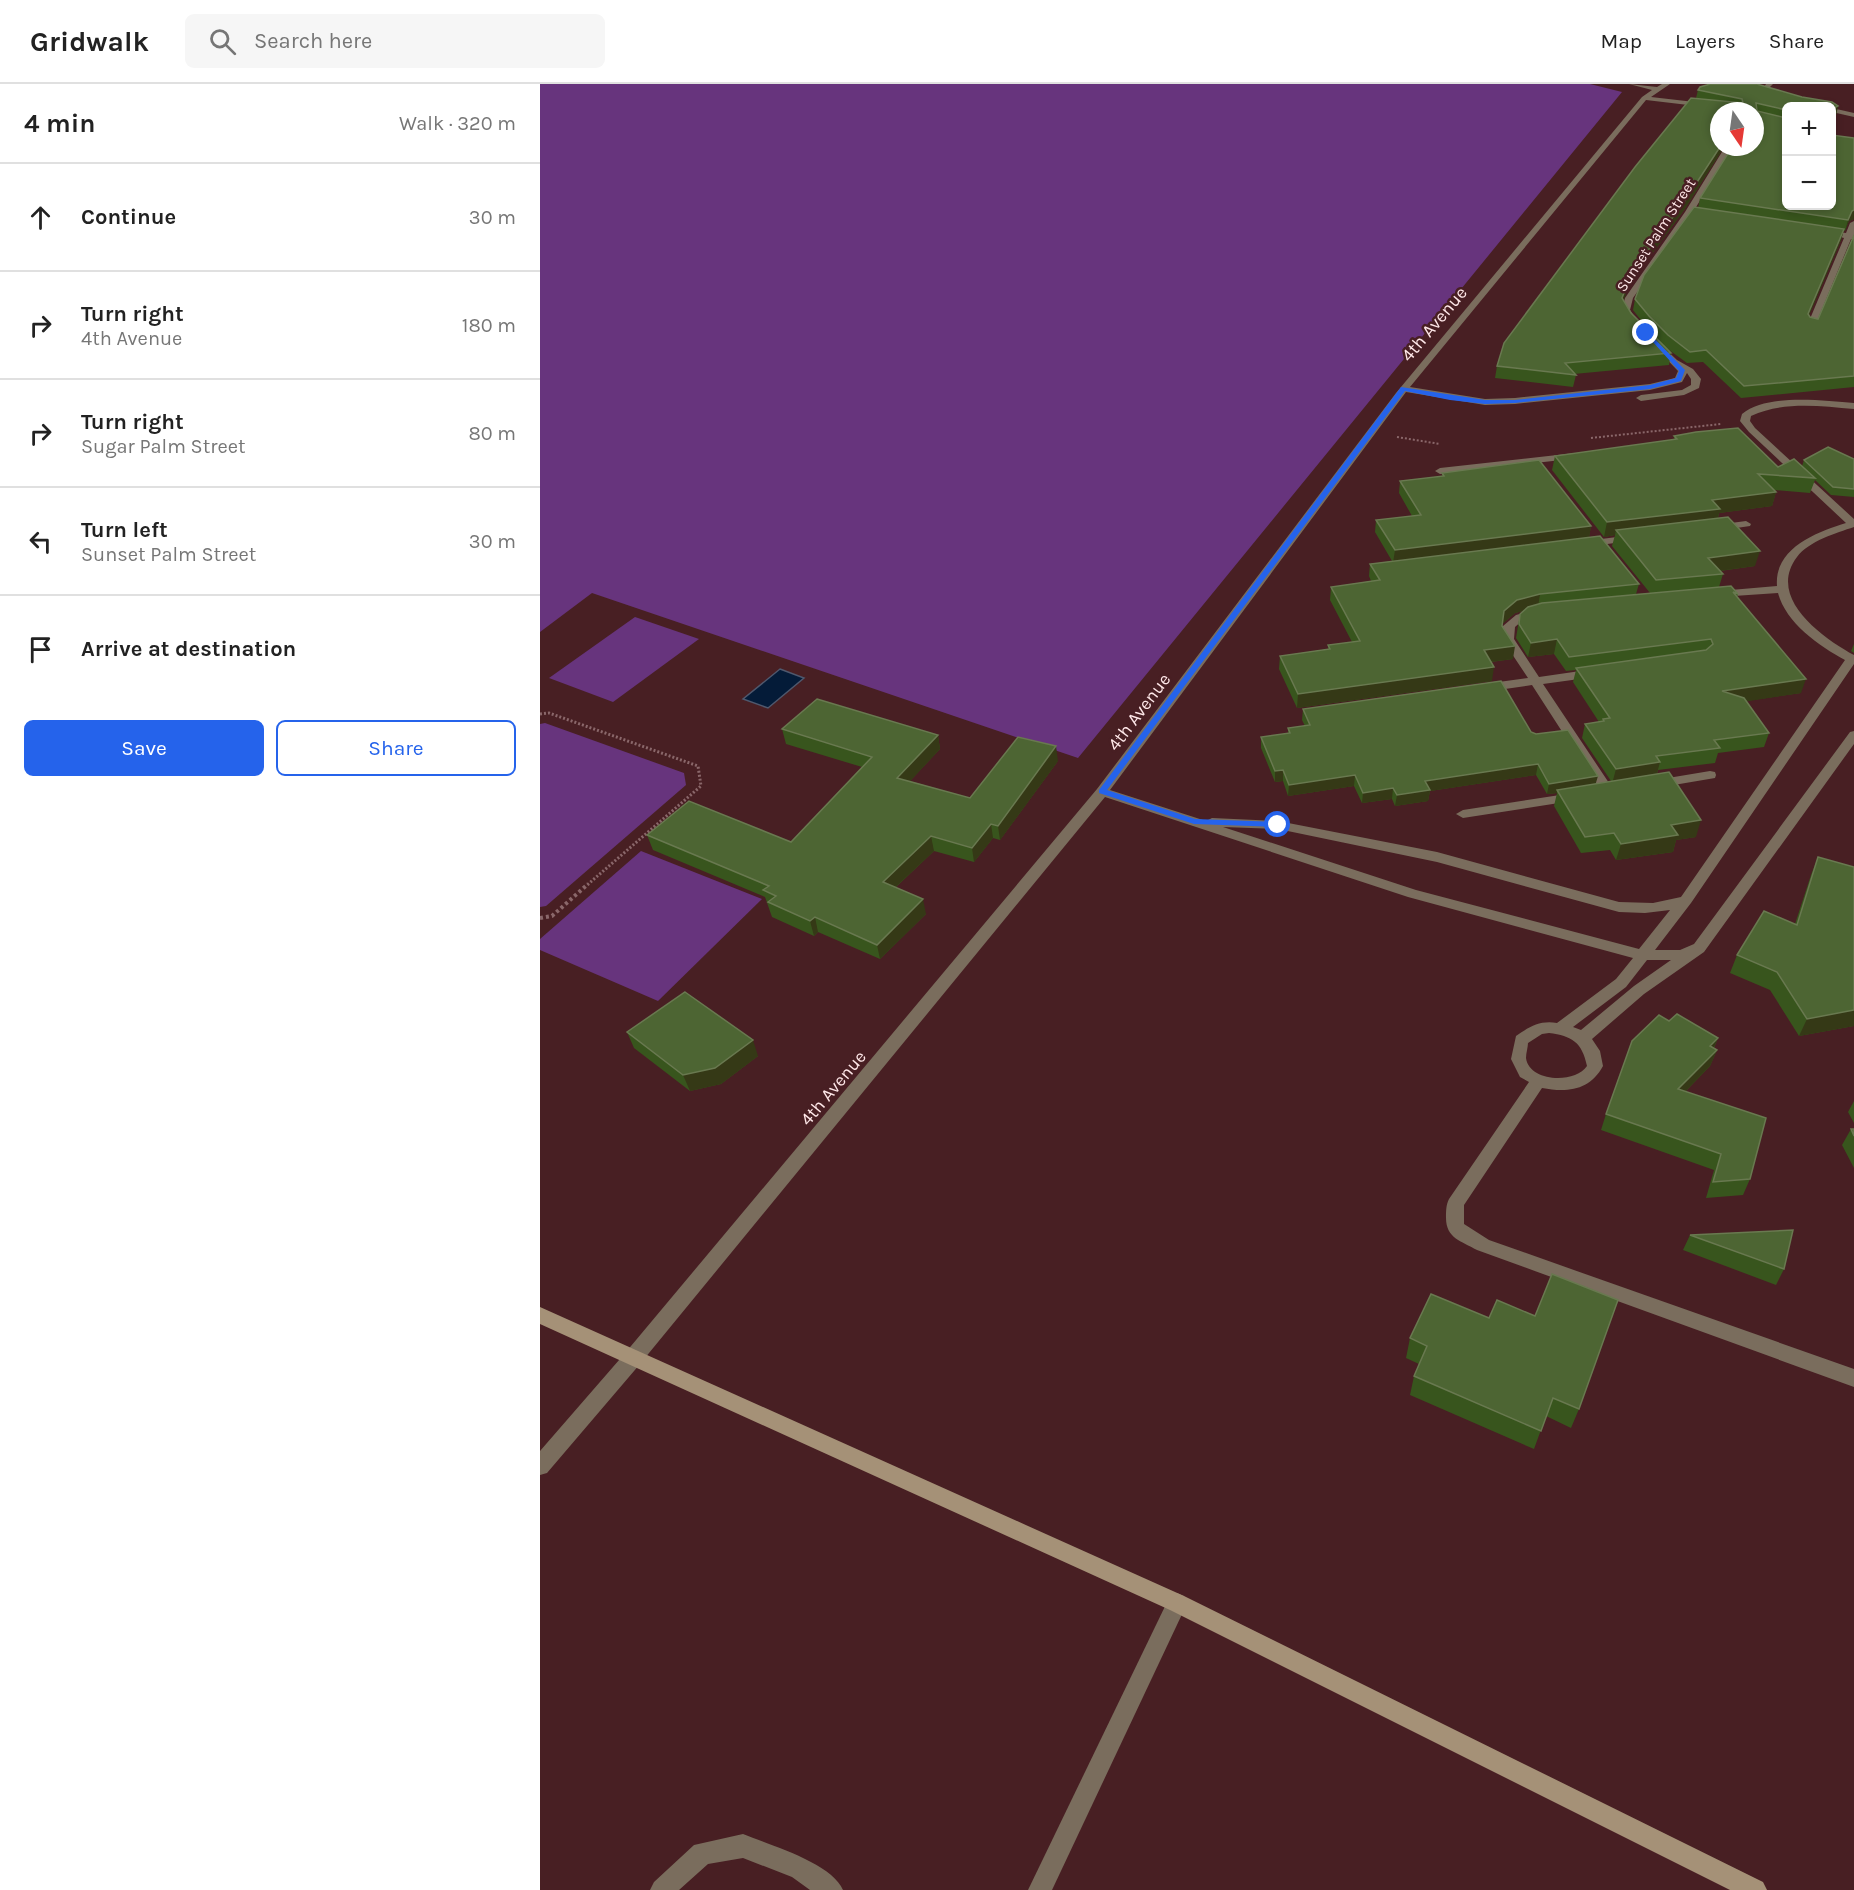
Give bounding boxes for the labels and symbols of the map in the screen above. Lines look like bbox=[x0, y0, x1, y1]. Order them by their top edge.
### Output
north arrow bbox=[1710, 102, 1764, 156]
street label: Sunset Palm Street bbox=[1613, 175, 1700, 295]
street label: 4th Avenue bbox=[1396, 282, 1472, 366]
route end bbox=[1632, 319, 1658, 345]
street label: 4th Avenue bbox=[1103, 669, 1175, 755]
route start bbox=[1264, 811, 1290, 837]
street label: 4th Avenue bbox=[795, 1046, 871, 1130]

